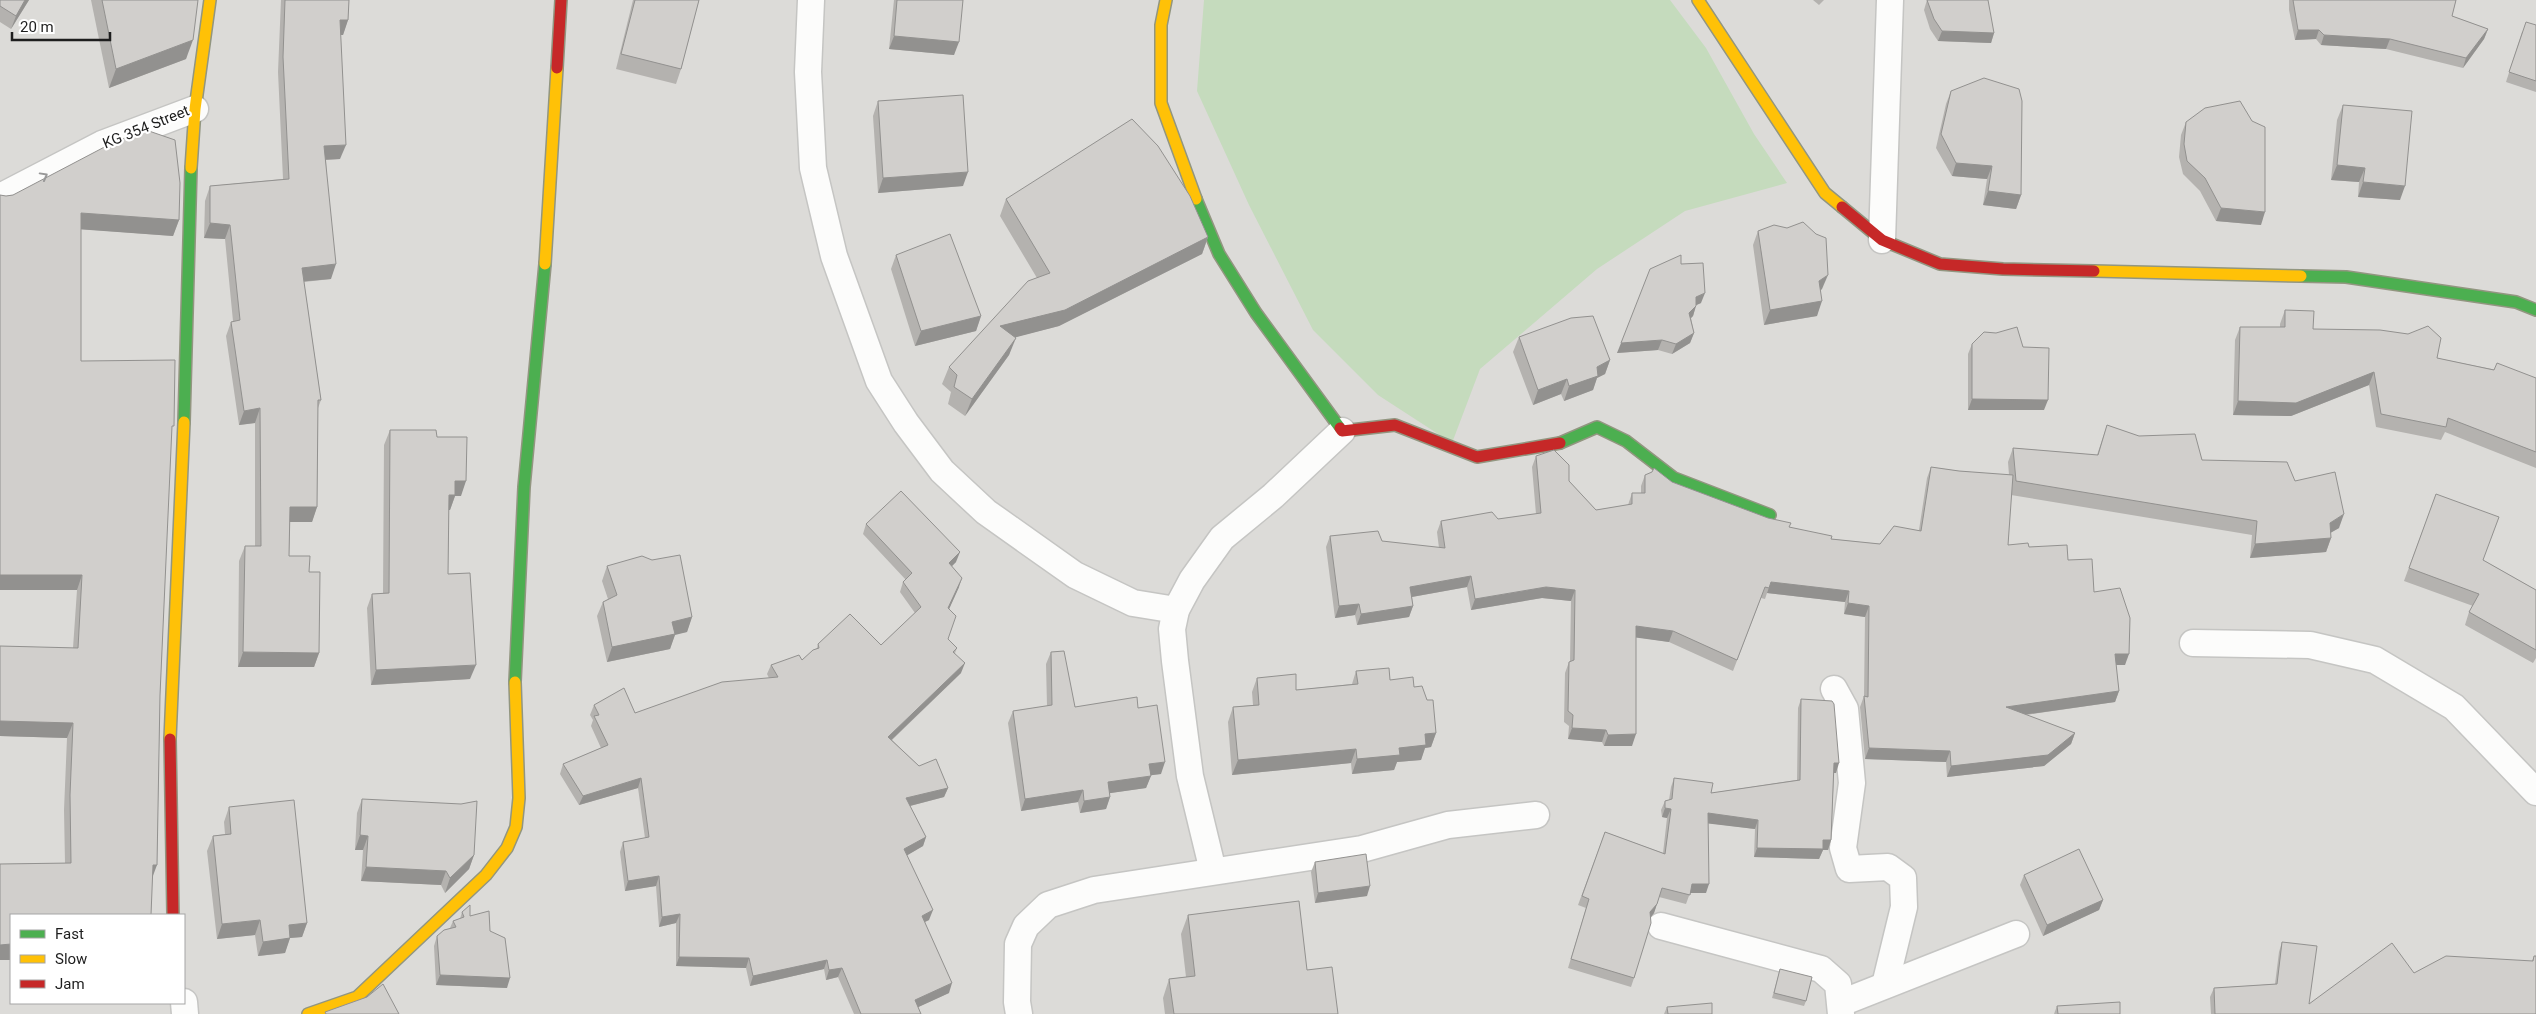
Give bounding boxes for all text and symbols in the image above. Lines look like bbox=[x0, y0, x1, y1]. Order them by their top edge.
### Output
scale bar bbox=[12, 10, 110, 42]
text: 20 m bbox=[20, 18, 54, 36]
street label: KG 354 Street bbox=[100, 101, 192, 153]
one-way arrow bbox=[39, 172, 48, 182]
legend bbox=[10, 914, 185, 1004]
text: Fast bbox=[55, 925, 84, 943]
text: Slow bbox=[55, 950, 87, 968]
text: Jam bbox=[55, 975, 85, 993]

